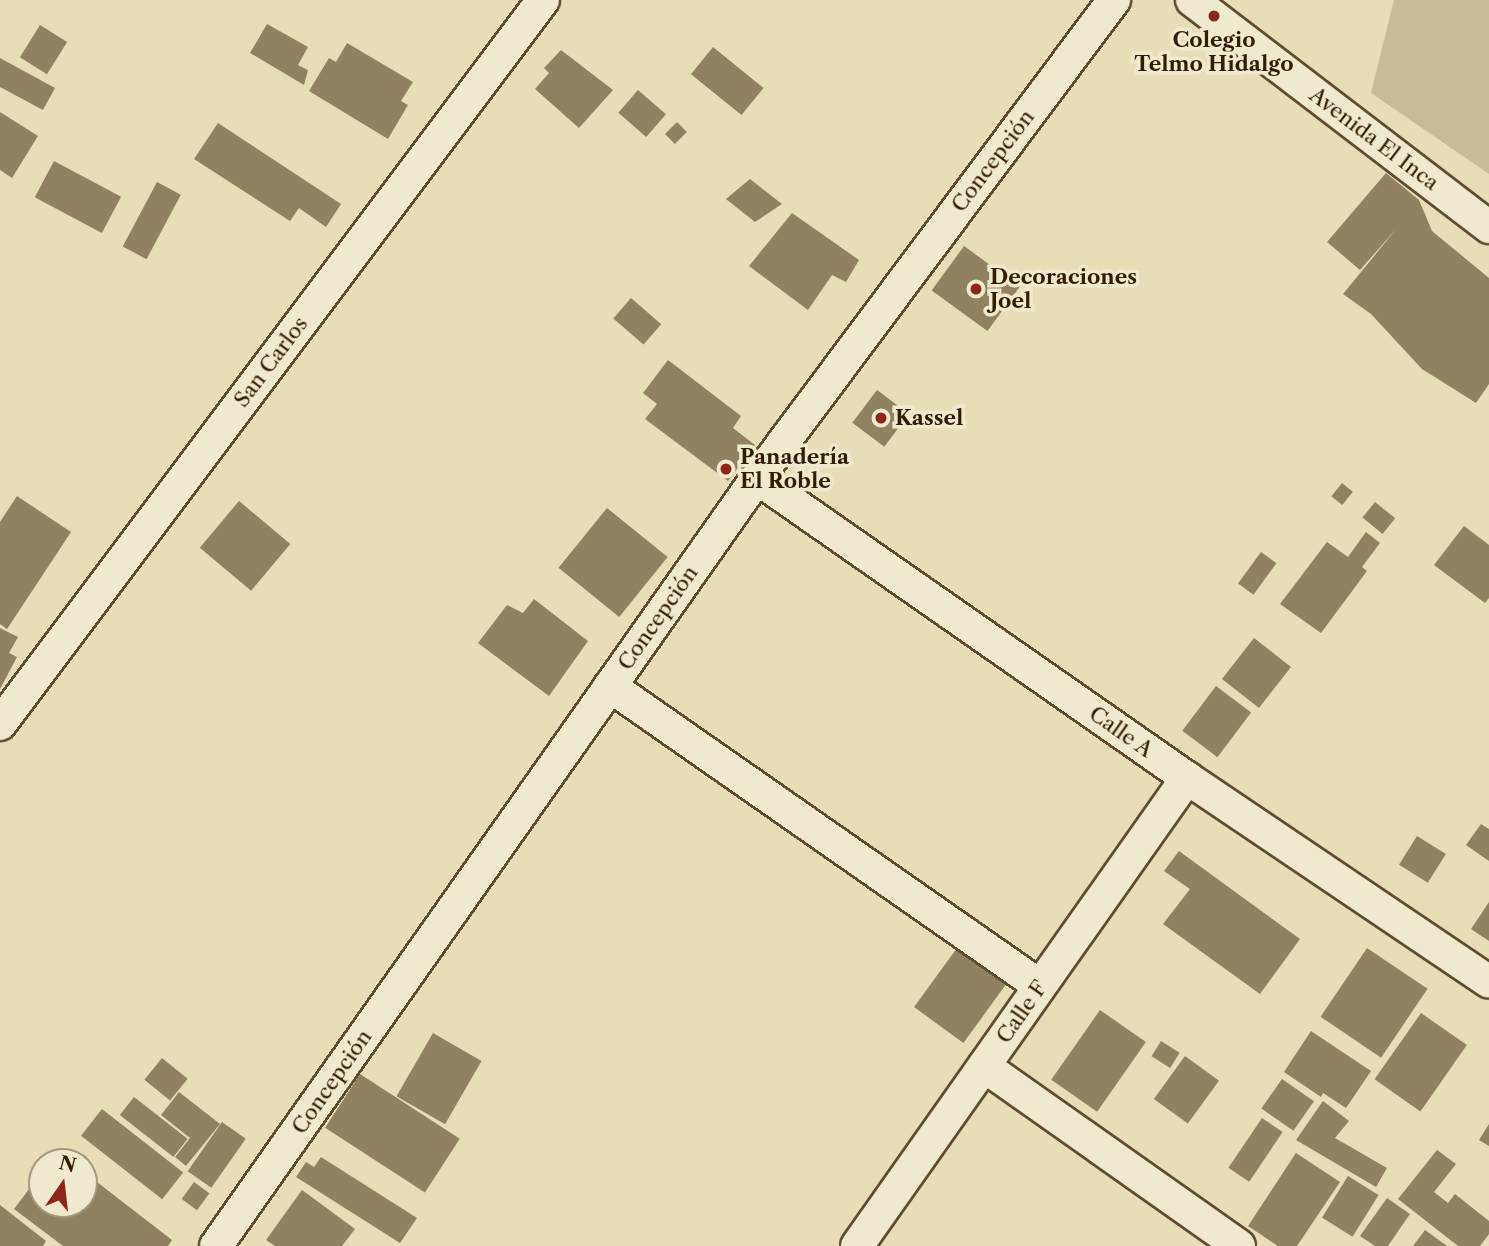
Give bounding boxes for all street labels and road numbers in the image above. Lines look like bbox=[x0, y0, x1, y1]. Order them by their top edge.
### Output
street label: Avenida El Inca bbox=[1304, 82, 1444, 196]
street label: Concepción bbox=[946, 105, 1040, 217]
street label: San Carlos bbox=[229, 312, 313, 412]
street label: Concepción bbox=[613, 561, 703, 675]
street label: Calle A bbox=[1084, 701, 1158, 763]
street label: Calle F bbox=[991, 976, 1053, 1048]
street label: Concepción bbox=[287, 1025, 377, 1139]

